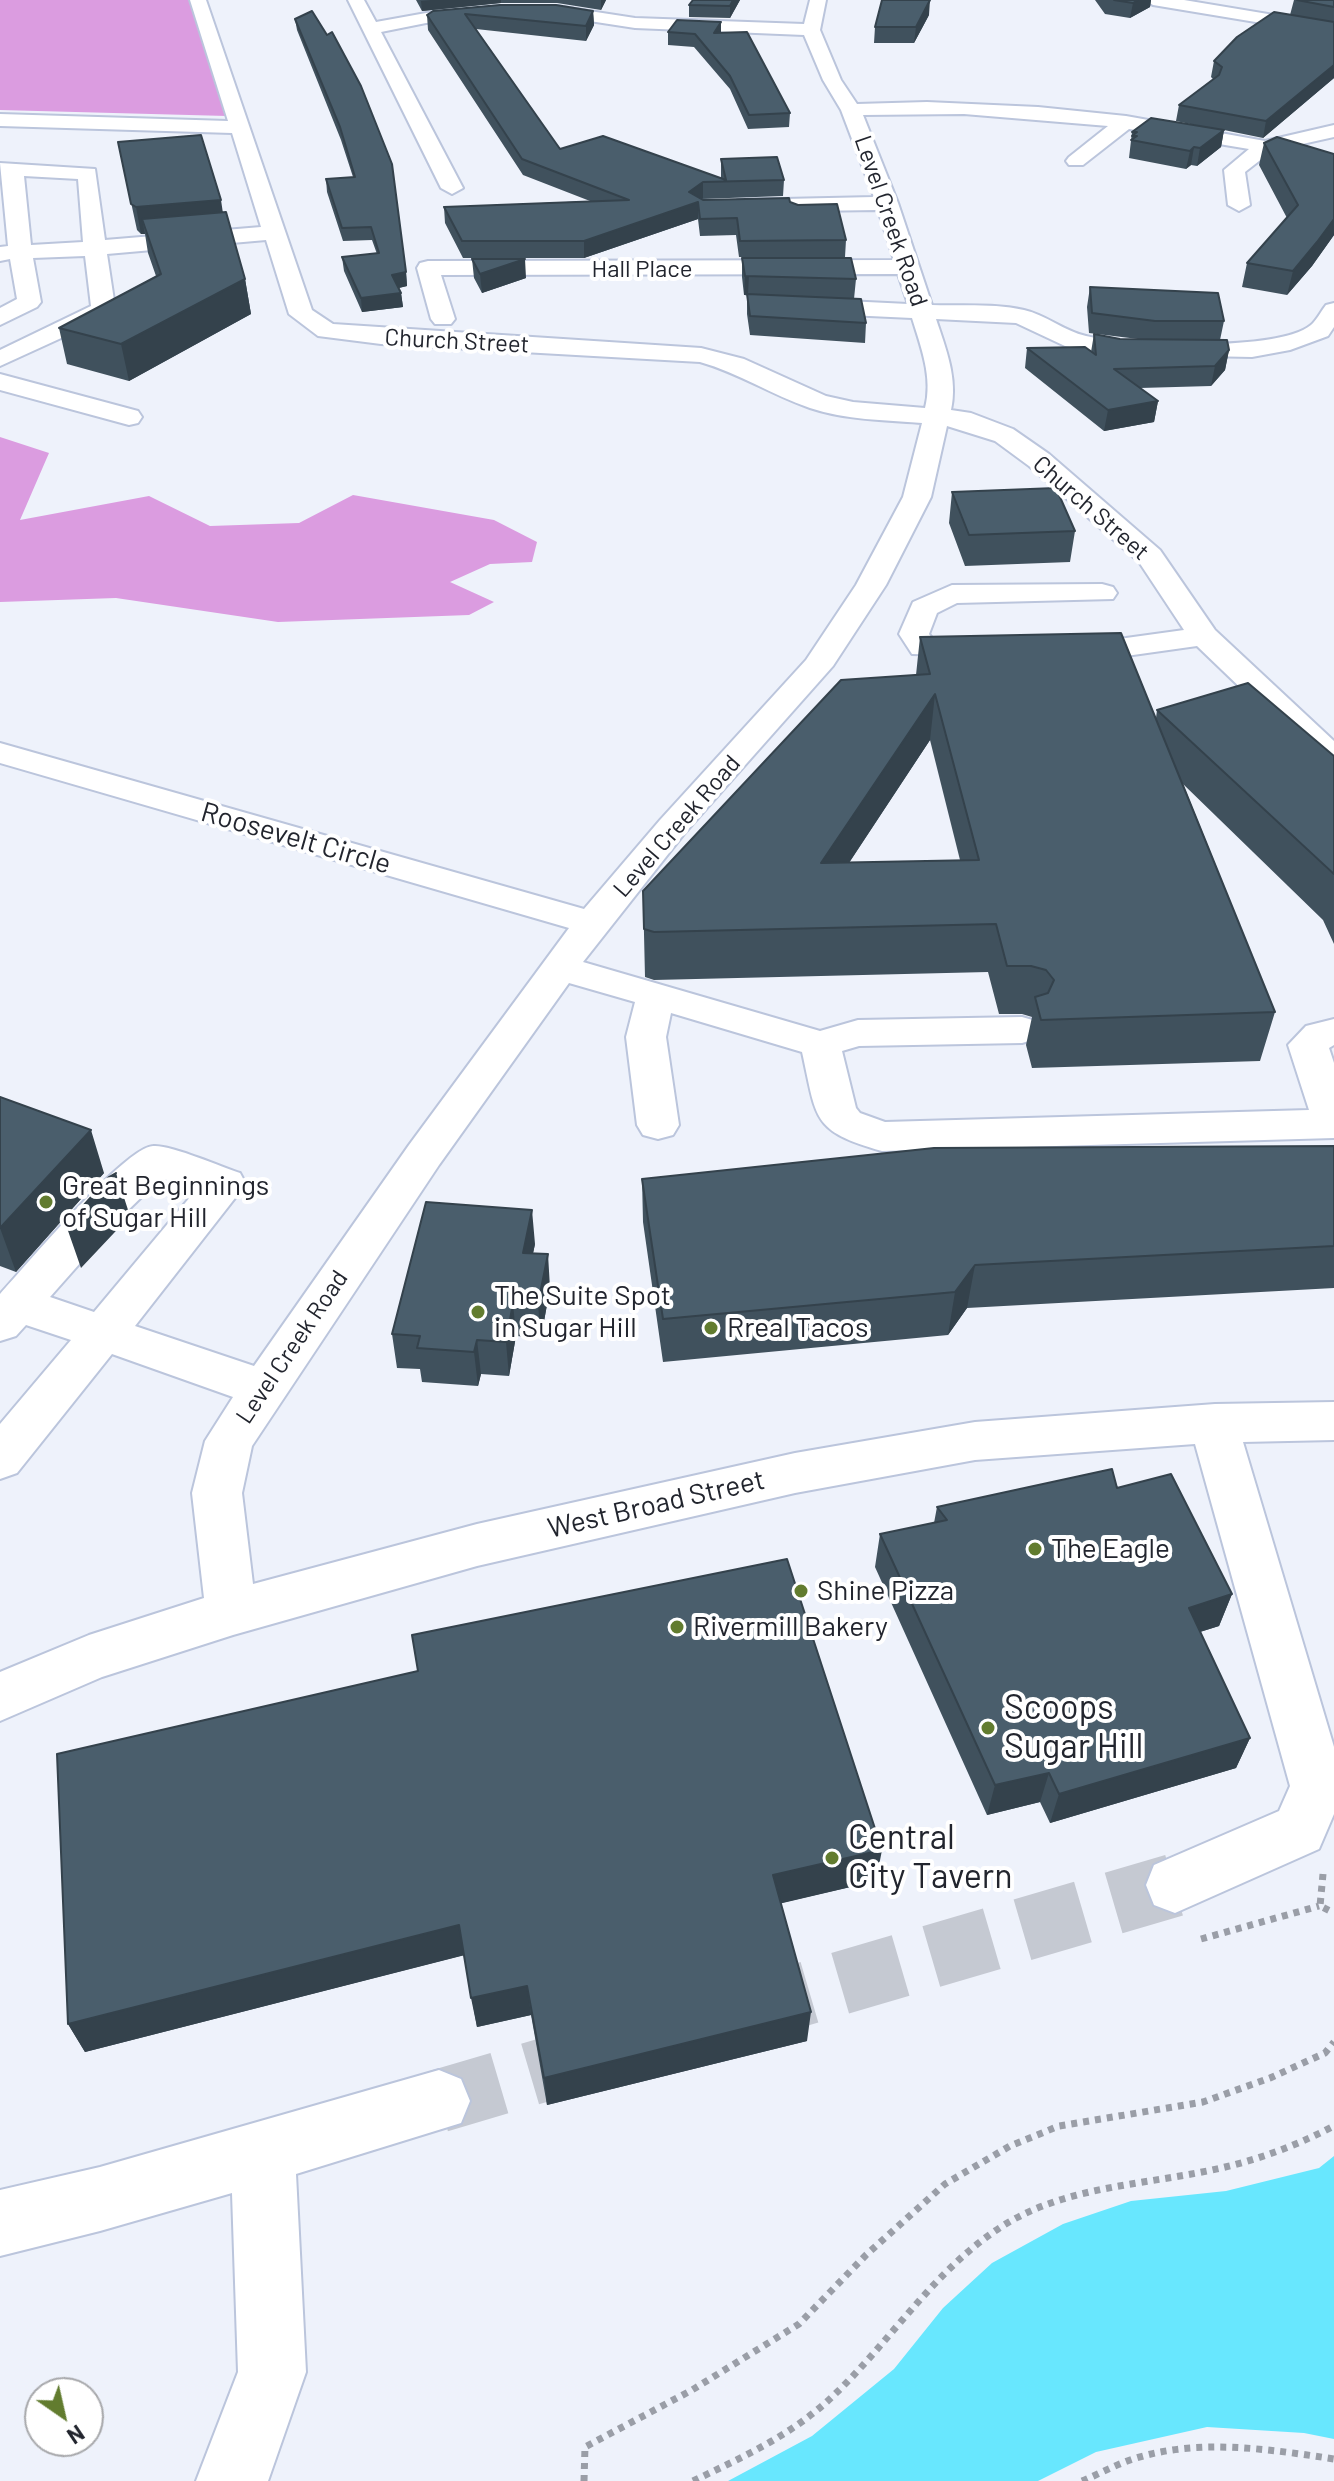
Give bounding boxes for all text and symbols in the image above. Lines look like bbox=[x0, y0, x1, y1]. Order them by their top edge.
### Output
street label: Level Creek Road bbox=[848, 132, 934, 310]
street label: Hall Place bbox=[592, 255, 692, 283]
street label: Church Street bbox=[384, 323, 530, 359]
street label: Church Street bbox=[1027, 450, 1155, 566]
street label: Level Creek Road bbox=[607, 749, 747, 903]
street label: Roosevelt Circle bbox=[197, 795, 395, 881]
place label: Great Beginnings of Sugar Hill bbox=[62, 1169, 269, 1235]
marker: Great Beginnings of Sugar Hill bbox=[37, 1193, 55, 1211]
street label: Level Creek Road bbox=[230, 1265, 354, 1429]
place label: The Suite Spot in Sugar Hill bbox=[494, 1279, 671, 1345]
marker: The Suite Spot in Sugar Hill bbox=[469, 1303, 487, 1321]
place label: Rreal Tacos bbox=[727, 1311, 868, 1345]
marker: Rreal Tacos bbox=[702, 1319, 720, 1337]
street label: West Broad Street bbox=[544, 1463, 768, 1545]
place label: The Eagle bbox=[1051, 1532, 1170, 1566]
marker: The Eagle bbox=[1026, 1540, 1044, 1558]
place label: Shine Pizza bbox=[817, 1574, 954, 1608]
marker: Shine Pizza bbox=[792, 1582, 810, 1600]
place label: Rivermill Bakery bbox=[693, 1610, 888, 1644]
marker: Rivermill Bakery bbox=[668, 1618, 686, 1636]
place label: Scoops Sugar Hill bbox=[1004, 1688, 1143, 1768]
marker: Scoops Sugar Hill bbox=[979, 1719, 997, 1737]
place label: Central City Tavern bbox=[848, 1818, 1013, 1898]
marker: Central City Tavern bbox=[823, 1849, 841, 1867]
north arrow bbox=[24, 2377, 104, 2457]
text: N bbox=[63, 2420, 90, 2450]

